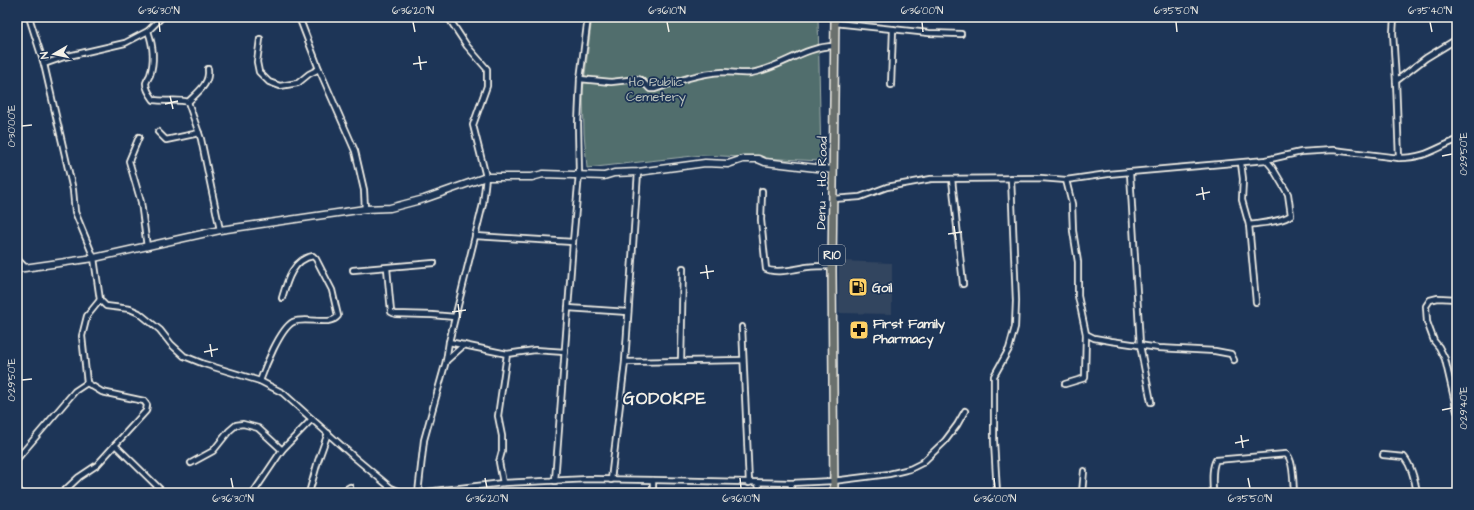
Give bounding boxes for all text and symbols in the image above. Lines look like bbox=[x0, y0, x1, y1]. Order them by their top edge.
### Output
text: 6°36'30"N bbox=[138, 4, 180, 18]
text: 6°36'20"N bbox=[392, 4, 434, 18]
text: 6°36'10"N bbox=[648, 4, 686, 18]
text: 6°36'00"N bbox=[901, 4, 943, 18]
text: 6°35'50"N bbox=[1154, 4, 1198, 18]
text: 6°35'40"N bbox=[1408, 4, 1452, 18]
north arrow bbox=[34, 34, 74, 74]
text: N bbox=[37, 51, 53, 60]
park label: Ho Public Cemetery bbox=[626, 73, 686, 107]
text: 0°30'00"E bbox=[5, 105, 19, 147]
text: 0°29'50"E bbox=[1457, 132, 1471, 176]
street label: Denu - Ho Road bbox=[812, 136, 832, 230]
road number: R10 bbox=[819, 245, 845, 265]
fuel station icon: Goil bbox=[847, 276, 869, 298]
place label: Goil bbox=[872, 279, 892, 297]
place label: First Family Pharmacy bbox=[873, 315, 946, 349]
pharmacy icon: First Family Pharmacy bbox=[848, 319, 870, 341]
text: 0°29'50"E bbox=[5, 358, 19, 402]
text: 0°29'40"E bbox=[1457, 386, 1471, 429]
district label: GODOKPE bbox=[623, 387, 707, 411]
text: 6°36'30"N bbox=[212, 492, 254, 506]
text: 6°36'20"N bbox=[466, 492, 508, 506]
text: 6°36'10"N bbox=[722, 492, 760, 506]
text: 6°36'00"N bbox=[974, 492, 1016, 506]
text: 6°35'50"N bbox=[1228, 492, 1272, 506]

